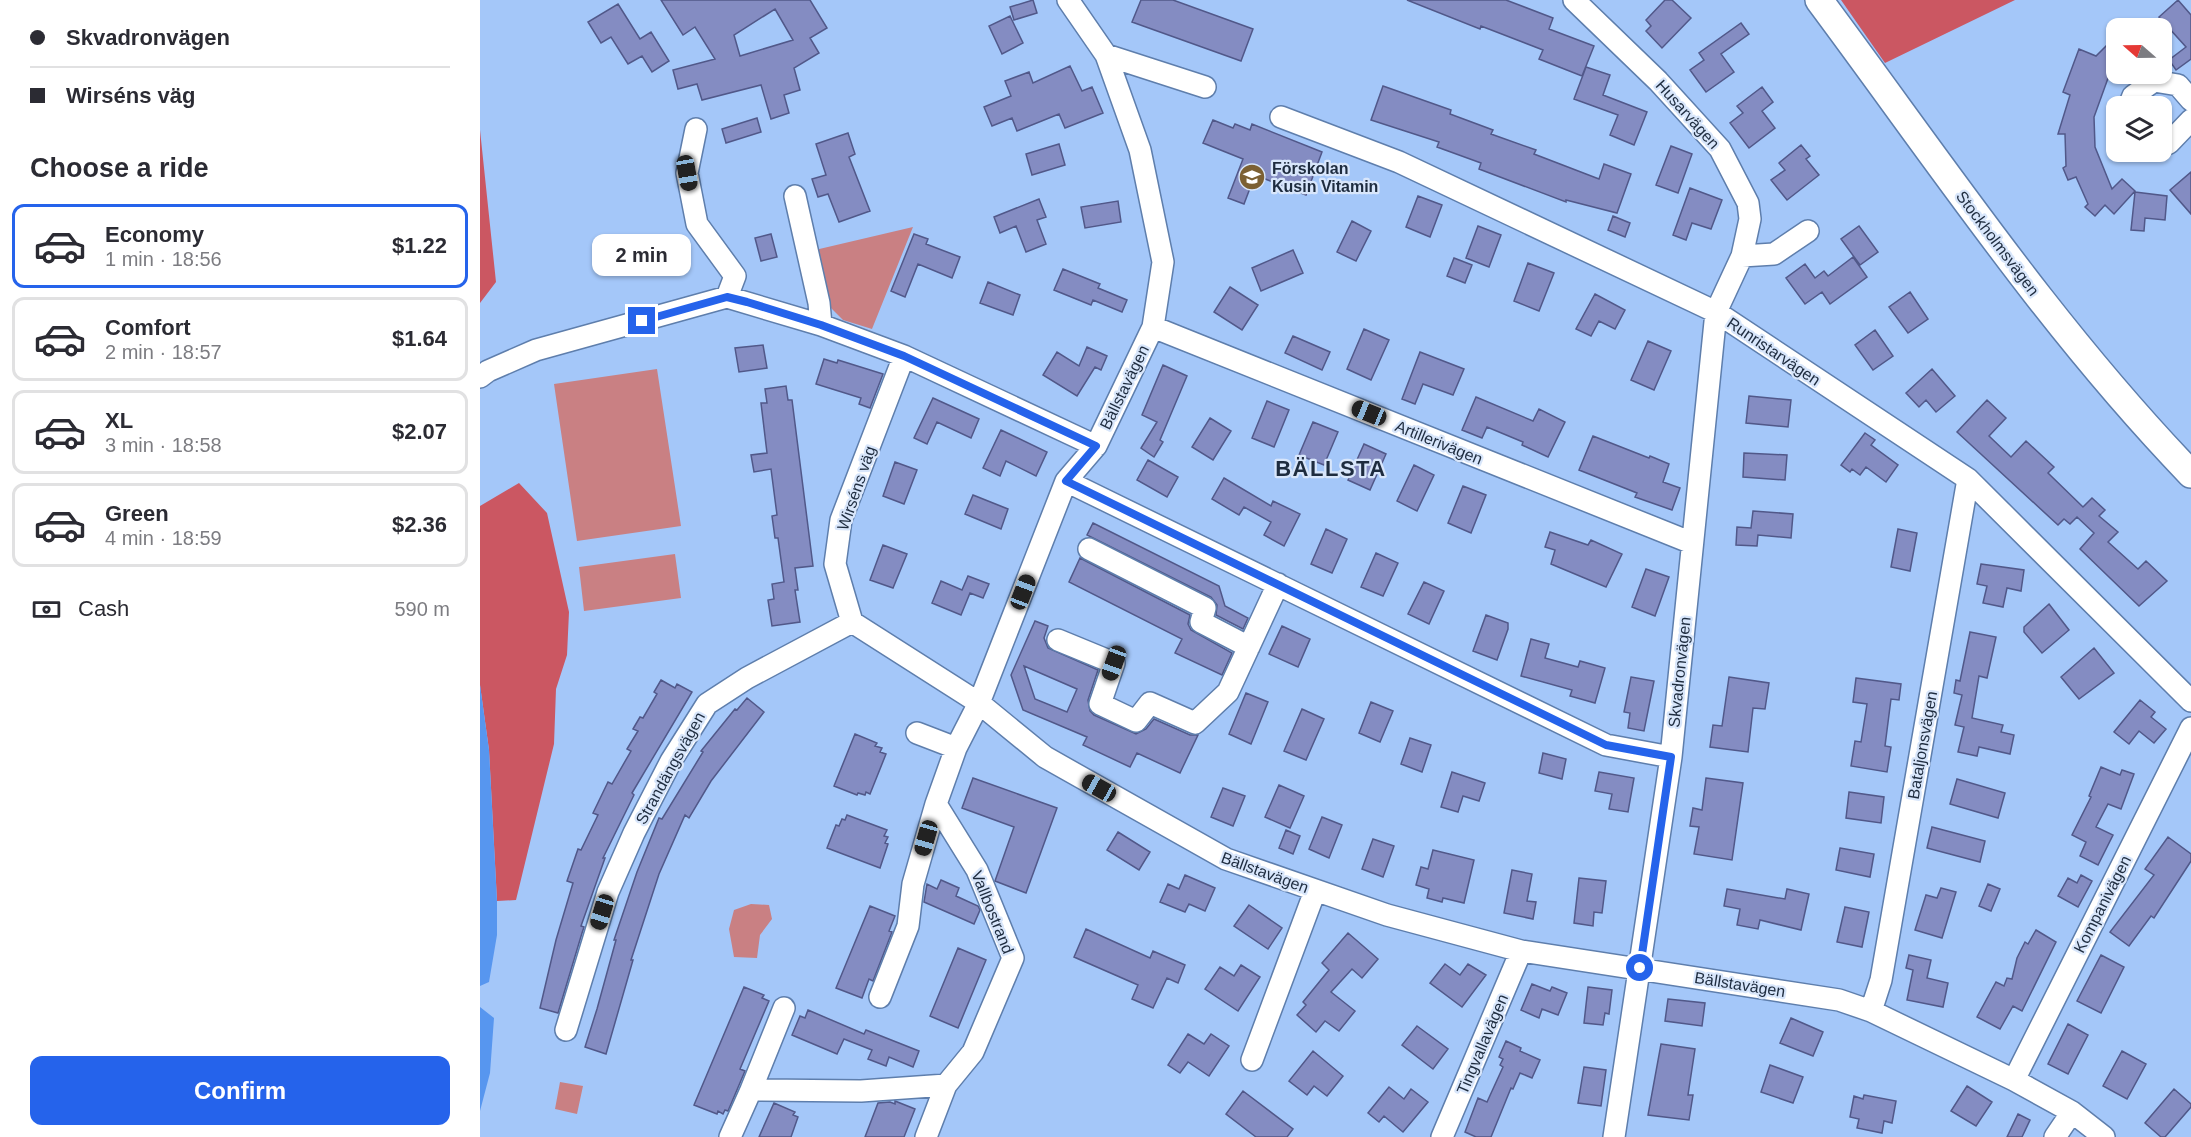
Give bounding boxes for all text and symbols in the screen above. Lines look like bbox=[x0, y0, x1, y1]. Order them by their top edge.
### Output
north arrow bbox=[2106, 18, 2172, 84]
map controls bbox=[2106, 18, 2172, 162]
text: Skvadronvägen bbox=[66, 25, 230, 50]
street label: Husarvägen bbox=[1652, 77, 1723, 152]
text: Wirséns väg bbox=[66, 83, 195, 108]
button: layers bbox=[2106, 96, 2172, 162]
text: Choose a ride bbox=[30, 153, 209, 183]
car bbox=[675, 154, 699, 192]
place label: Förskolan Kusin Vitamin bbox=[1272, 160, 1378, 195]
school or university icon: Förskolan Kusin Vitamin bbox=[1237, 162, 1267, 192]
street label: Stockholmsvägen bbox=[1953, 188, 2042, 299]
icon: car bbox=[33, 219, 87, 273]
text: Economy bbox=[105, 222, 204, 247]
text: $1.22 bbox=[392, 233, 447, 258]
callout: 2 min bbox=[592, 234, 692, 276]
text: 2 min bbox=[615, 244, 668, 266]
text: 1 min · 18:56 bbox=[105, 248, 222, 270]
route end bbox=[628, 307, 655, 334]
icon: car bbox=[33, 312, 87, 366]
street label: Runristarvägen bbox=[1724, 314, 1823, 389]
text: Comfort bbox=[105, 315, 191, 340]
text: $1.64 bbox=[392, 326, 447, 351]
text: 2 min · 18:57 bbox=[105, 341, 222, 363]
street label: Bällstavägen bbox=[1097, 342, 1152, 432]
car bbox=[1349, 398, 1389, 428]
icon: car bbox=[33, 405, 87, 459]
text: XL bbox=[105, 408, 133, 433]
street label: Artillerivägen bbox=[1393, 417, 1485, 468]
text: $2.07 bbox=[392, 419, 447, 444]
text: 3 min · 18:58 bbox=[105, 434, 222, 456]
street label: Wirséns väg bbox=[834, 444, 879, 533]
district label: BÄLLSTA bbox=[1275, 456, 1387, 481]
icon: car bbox=[33, 498, 87, 552]
text: Green bbox=[105, 501, 169, 526]
text: $2.36 bbox=[392, 512, 447, 537]
text: 4 min · 18:59 bbox=[105, 527, 222, 549]
car bbox=[1008, 572, 1038, 612]
icon: cash bbox=[30, 593, 63, 626]
text: Cash bbox=[78, 596, 129, 621]
text: 590 m bbox=[394, 598, 450, 620]
street label: Skvadronvägen bbox=[1665, 616, 1694, 728]
car bbox=[1099, 643, 1129, 683]
street label: Bataljonsvägen bbox=[1905, 690, 1940, 800]
street label: Strandängsvägen bbox=[633, 709, 708, 827]
car bbox=[1079, 771, 1119, 805]
car bbox=[912, 818, 940, 858]
street label: Bällstavägen bbox=[1219, 849, 1311, 896]
street label: Kompanivägen bbox=[2071, 853, 2134, 956]
street label: Vallbostrand bbox=[968, 868, 1017, 956]
car bbox=[588, 892, 616, 932]
route start bbox=[1626, 954, 1653, 981]
street label: Bällstavägen bbox=[1693, 969, 1786, 1000]
street label: Tingvallavägen bbox=[1454, 992, 1511, 1097]
button: Confirm bbox=[30, 1056, 450, 1125]

